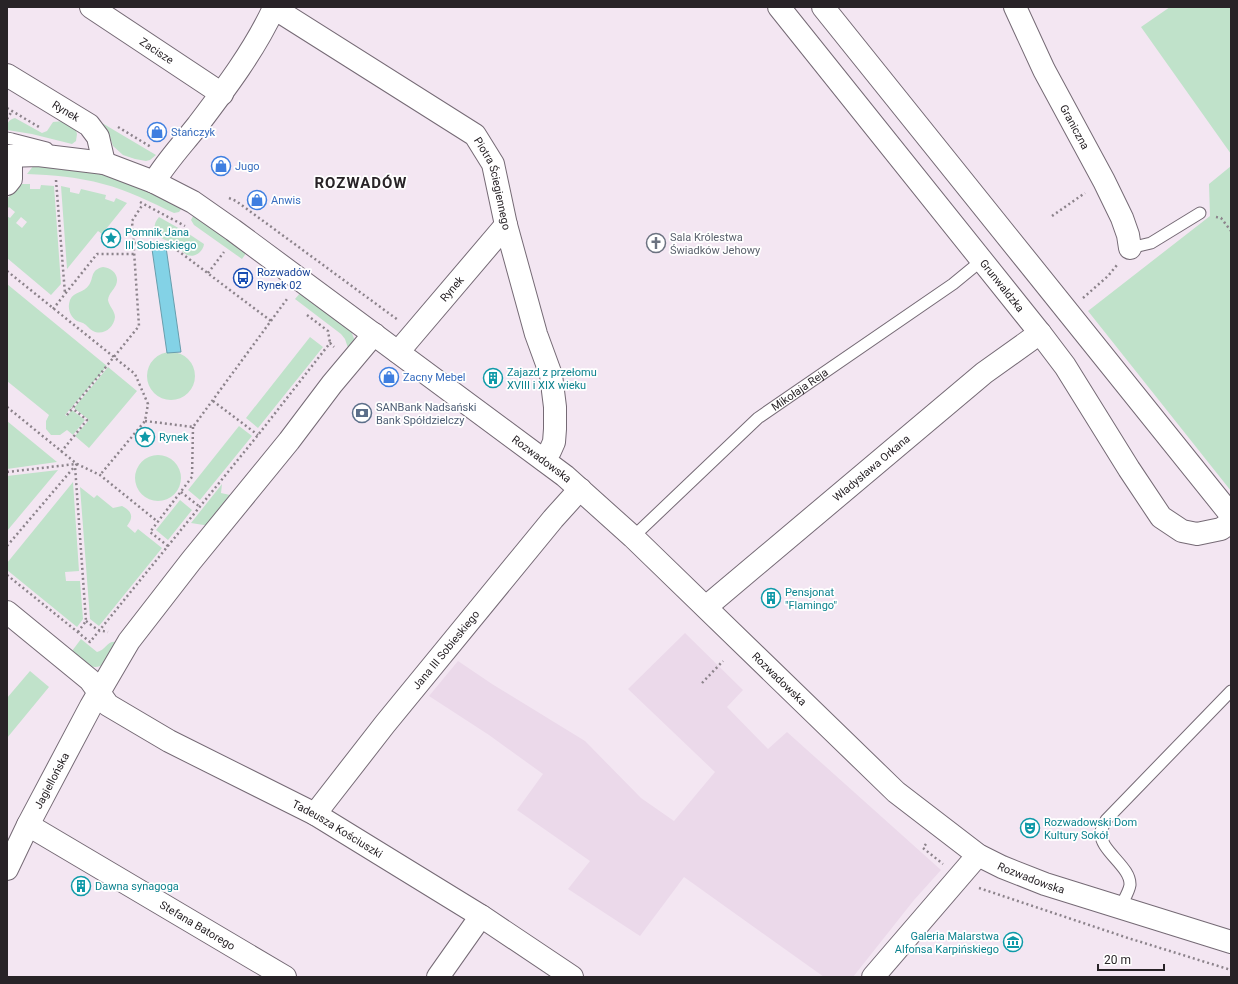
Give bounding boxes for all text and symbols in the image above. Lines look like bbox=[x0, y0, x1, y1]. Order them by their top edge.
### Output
street label: Zacisze bbox=[137, 35, 176, 67]
street label: Rynek bbox=[50, 98, 82, 124]
street label: Graniczna bbox=[1057, 102, 1092, 152]
shop icon: Stańczyk bbox=[146, 121, 168, 143]
place label: Stańczyk bbox=[171, 126, 216, 139]
street label: Piotra Ściegiennego bbox=[471, 135, 514, 231]
shop icon: Jugo bbox=[210, 155, 232, 177]
place label: Jugo bbox=[235, 160, 260, 173]
district label: ROZWADÓW bbox=[315, 174, 408, 192]
shop icon: Anwis bbox=[246, 189, 268, 211]
place label: Anwis bbox=[271, 194, 301, 207]
place label: Pomnik Jana III Sobieskiego bbox=[125, 226, 196, 252]
place icon: Pomnik Jana III Sobieskiego bbox=[100, 227, 122, 249]
place label: Sala Królestwa Świadków Jehowy bbox=[670, 231, 761, 257]
church icon: Sala Królestwa Świadków Jehowy bbox=[645, 232, 667, 254]
street label: Grunwaldzka bbox=[977, 257, 1027, 315]
place label: Rozwadów Rynek 02 bbox=[257, 266, 311, 292]
bus stop icon: Rozwadów Rynek 02 bbox=[232, 267, 254, 289]
street label: Rynek bbox=[437, 273, 467, 304]
street label: Mikołaja Reja bbox=[769, 365, 830, 413]
shop icon: Zacny Mebel bbox=[378, 366, 400, 388]
place label: Zajazd z przełomu XVIII i XIX wieku bbox=[507, 366, 597, 392]
building icon: Zajazd z przełomu XVIII i XIX wieku bbox=[482, 367, 504, 389]
place label: Zacny Mebel bbox=[403, 371, 465, 384]
place label: SANBank Nadsański Bank Spółdzielczy bbox=[376, 401, 476, 427]
bank icon: SANBank Nadsański Bank Spółdzielczy bbox=[351, 402, 373, 424]
place icon: Rynek bbox=[134, 426, 156, 448]
place label: Rynek bbox=[159, 431, 189, 444]
street label: Władysława Orkana bbox=[830, 432, 912, 504]
street label: Rozwadowska bbox=[510, 433, 574, 485]
place label: Pensjonat "Flamingo" bbox=[785, 586, 837, 612]
building icon: Pensjonat "Flamingo" bbox=[760, 587, 782, 609]
street label: Jana III Sobieskiego bbox=[410, 608, 482, 692]
street label: Rozwadowska bbox=[749, 650, 809, 708]
street label: Jagiellońska bbox=[31, 750, 72, 811]
street label: Tadeusza Kościuszki bbox=[290, 797, 385, 860]
place label: Rozwadowski Dom Kultury Sokół bbox=[1044, 816, 1137, 842]
theatre icon: Rozwadowski Dom Kultury Sokół bbox=[1019, 817, 1041, 839]
street label: Rozwadowska bbox=[995, 859, 1066, 896]
building icon: Dawna synagoga bbox=[70, 875, 92, 897]
place label: Dawna synagoga bbox=[95, 880, 179, 893]
street label: Stefana Batorego bbox=[158, 898, 238, 953]
place label: Galeria Malarstwa Alfonsa Karpińskiego bbox=[895, 930, 999, 956]
museum icon: Galeria Malarstwa Alfonsa Karpińskiego bbox=[1002, 931, 1024, 953]
scale bar bbox=[1098, 946, 1164, 972]
text: 20 m bbox=[1104, 953, 1131, 967]

